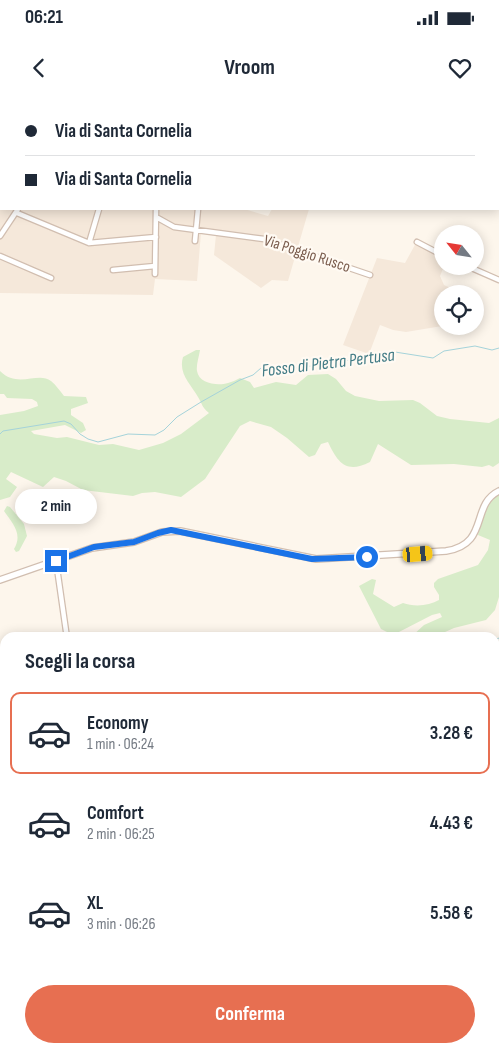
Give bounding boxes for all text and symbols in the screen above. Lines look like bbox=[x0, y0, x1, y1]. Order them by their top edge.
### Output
text: 06:21 bbox=[25, 6, 63, 29]
icon: back bbox=[25, 54, 53, 82]
text: Vroom bbox=[224, 54, 275, 81]
icon: heart bbox=[446, 54, 474, 82]
text: Via di Santa Cornelia bbox=[55, 120, 192, 143]
text: Via di Santa Cornelia bbox=[55, 168, 192, 191]
north arrow bbox=[434, 225, 484, 275]
map controls bbox=[434, 225, 484, 335]
street label: Via Poggio Rusco bbox=[261, 231, 353, 277]
button: locate bbox=[434, 285, 484, 335]
water label: Fosso di Pietra Pertusa bbox=[260, 344, 396, 382]
callout: 2 min bbox=[15, 488, 97, 524]
text: 2 min bbox=[41, 497, 71, 516]
car bbox=[402, 545, 433, 563]
route start bbox=[356, 546, 378, 568]
route end bbox=[45, 550, 67, 572]
text: Scegli la corsa bbox=[25, 648, 135, 675]
icon: car bbox=[27, 711, 72, 756]
text: Economy bbox=[87, 712, 149, 735]
text: 3.28 € bbox=[430, 722, 473, 745]
text: 1 min · 06:24 bbox=[87, 735, 154, 754]
icon: car bbox=[27, 801, 72, 846]
text: Comfort bbox=[87, 802, 144, 825]
text: 4.43 € bbox=[430, 812, 473, 835]
text: 2 min · 06:25 bbox=[87, 825, 155, 844]
icon: car bbox=[27, 891, 72, 936]
text: XL bbox=[87, 892, 103, 915]
text: 5.58 € bbox=[430, 902, 473, 925]
text: 3 min · 06:26 bbox=[87, 915, 155, 934]
button: Conferma bbox=[25, 985, 475, 1043]

